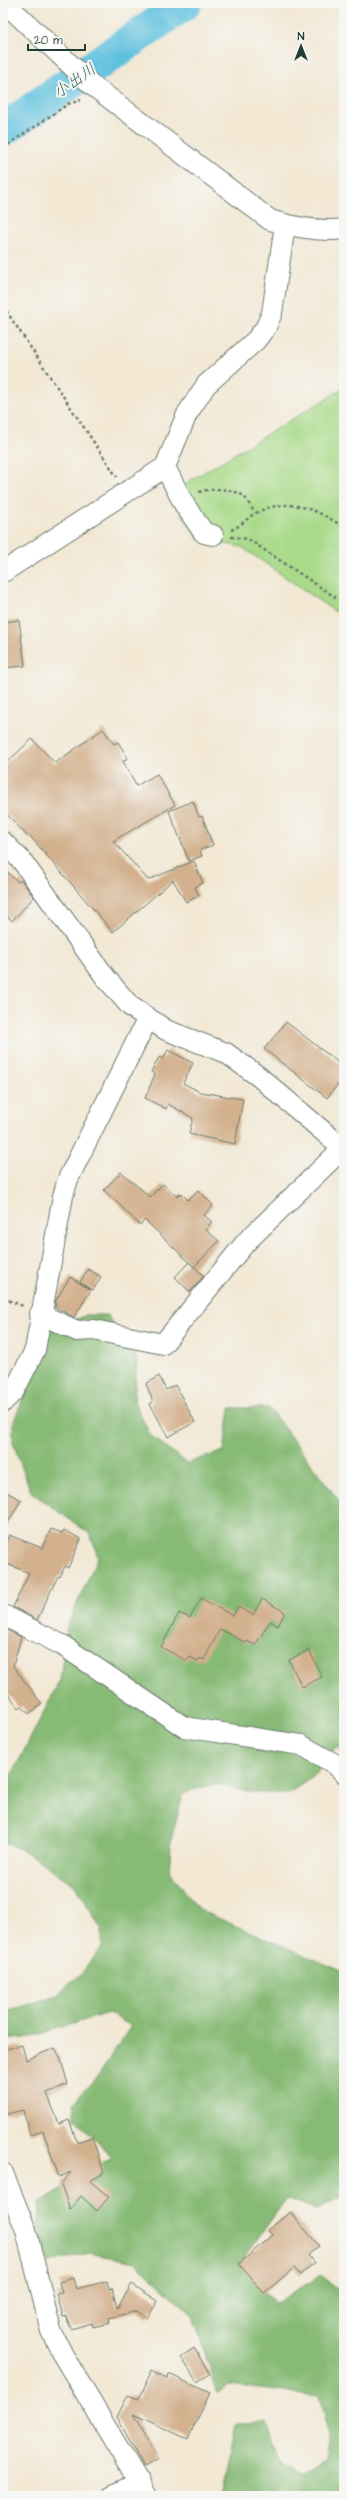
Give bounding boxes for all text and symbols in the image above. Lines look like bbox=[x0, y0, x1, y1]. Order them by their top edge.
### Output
scale bar bbox=[28, 26, 85, 52]
north arrow bbox=[281, 26, 321, 66]
text: N bbox=[298, 29, 305, 44]
text: 20 m bbox=[34, 32, 63, 49]
water label: 小出川 bbox=[49, 58, 101, 104]

